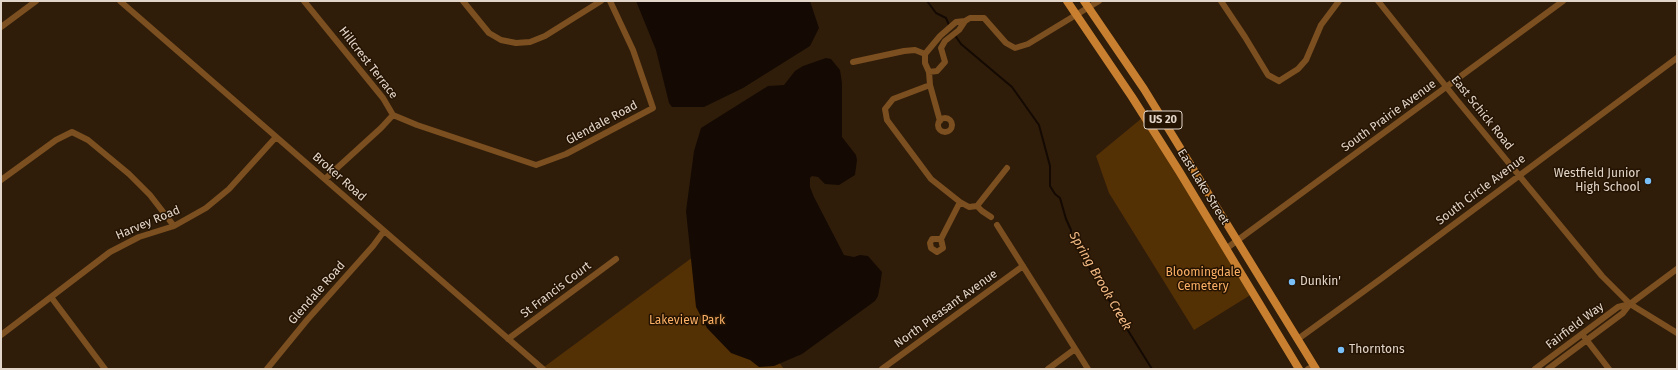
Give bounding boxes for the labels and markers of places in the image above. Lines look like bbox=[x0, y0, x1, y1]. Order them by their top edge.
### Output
place label: Westfield Junior High School bbox=[1554, 167, 1640, 195]
marker: Westfield Junior High School bbox=[1643, 176, 1653, 186]
place label: Dunkin' bbox=[1300, 275, 1341, 289]
marker: Dunkin' bbox=[1287, 277, 1297, 287]
place label: Thorntons bbox=[1349, 343, 1405, 357]
marker: Thorntons bbox=[1336, 345, 1346, 355]

